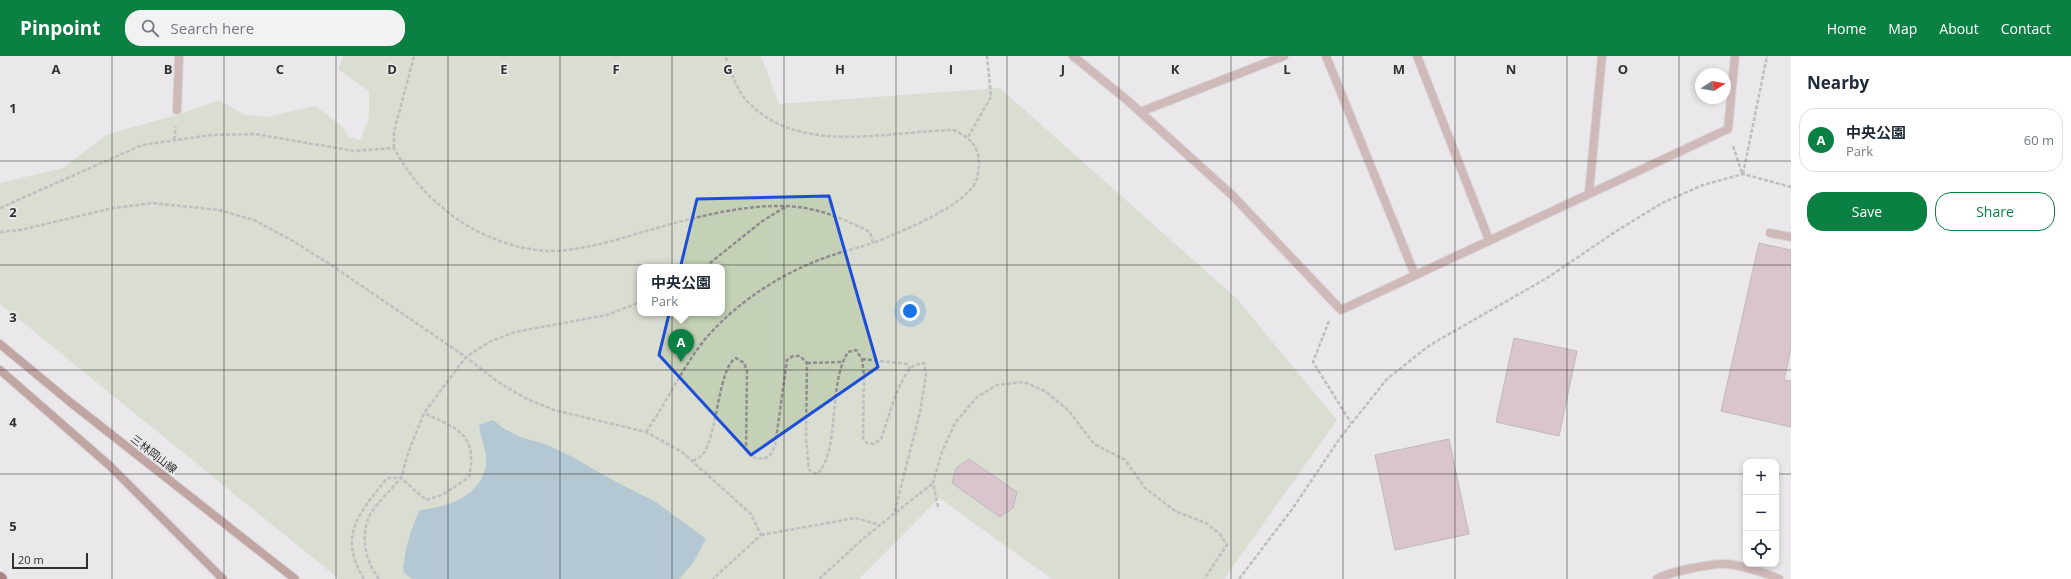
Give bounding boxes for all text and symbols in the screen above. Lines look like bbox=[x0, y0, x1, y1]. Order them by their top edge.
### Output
search box bbox=[125, 10, 405, 46]
text: Pinpoint bbox=[20, 15, 101, 41]
icon: search bbox=[139, 17, 161, 39]
text: Search here bbox=[171, 18, 254, 38]
text: Home bbox=[1827, 19, 1866, 38]
text: Map bbox=[1888, 19, 1917, 38]
text: About bbox=[1939, 19, 1979, 38]
text: Contact bbox=[2001, 19, 2051, 38]
text: A bbox=[52, 60, 61, 78]
text: B bbox=[164, 60, 173, 78]
text: C bbox=[276, 60, 284, 78]
text: D bbox=[387, 60, 397, 78]
text: E bbox=[500, 60, 508, 78]
text: F bbox=[612, 60, 620, 78]
text: G bbox=[723, 60, 733, 78]
text: H bbox=[835, 60, 845, 78]
text: I bbox=[949, 60, 953, 78]
text: J bbox=[1060, 60, 1065, 78]
text: K bbox=[1171, 60, 1180, 78]
text: L bbox=[1283, 60, 1291, 78]
text: M bbox=[1393, 60, 1405, 78]
text: N bbox=[1506, 60, 1516, 78]
text: O bbox=[1618, 60, 1628, 78]
north arrow bbox=[1695, 68, 1731, 104]
text: Nearby bbox=[1807, 71, 1869, 94]
text: 1 bbox=[9, 99, 17, 117]
text: 中央公園 bbox=[1846, 122, 1906, 142]
text: A bbox=[1817, 131, 1825, 149]
text: 60 m bbox=[2024, 131, 2054, 149]
text: Park bbox=[1846, 142, 1873, 160]
button: Save bbox=[1807, 192, 1927, 231]
button: Share bbox=[1935, 192, 2055, 231]
text: 2 bbox=[9, 203, 17, 221]
popup bbox=[637, 264, 725, 316]
text: 中央公園 bbox=[651, 272, 711, 292]
text: Park bbox=[651, 292, 678, 310]
your location bbox=[900, 301, 920, 321]
text: 3 bbox=[9, 308, 17, 326]
pin: A bbox=[668, 329, 694, 362]
text: 4 bbox=[9, 413, 17, 431]
street label: 三林岡山線 bbox=[128, 431, 181, 476]
map controls bbox=[1743, 459, 1779, 567]
button: + bbox=[1743, 459, 1779, 495]
button: − bbox=[1743, 495, 1779, 531]
text: 5 bbox=[9, 517, 17, 535]
button: locate bbox=[1743, 531, 1779, 567]
scale bar bbox=[12, 551, 88, 570]
text: 20 m bbox=[18, 552, 44, 567]

